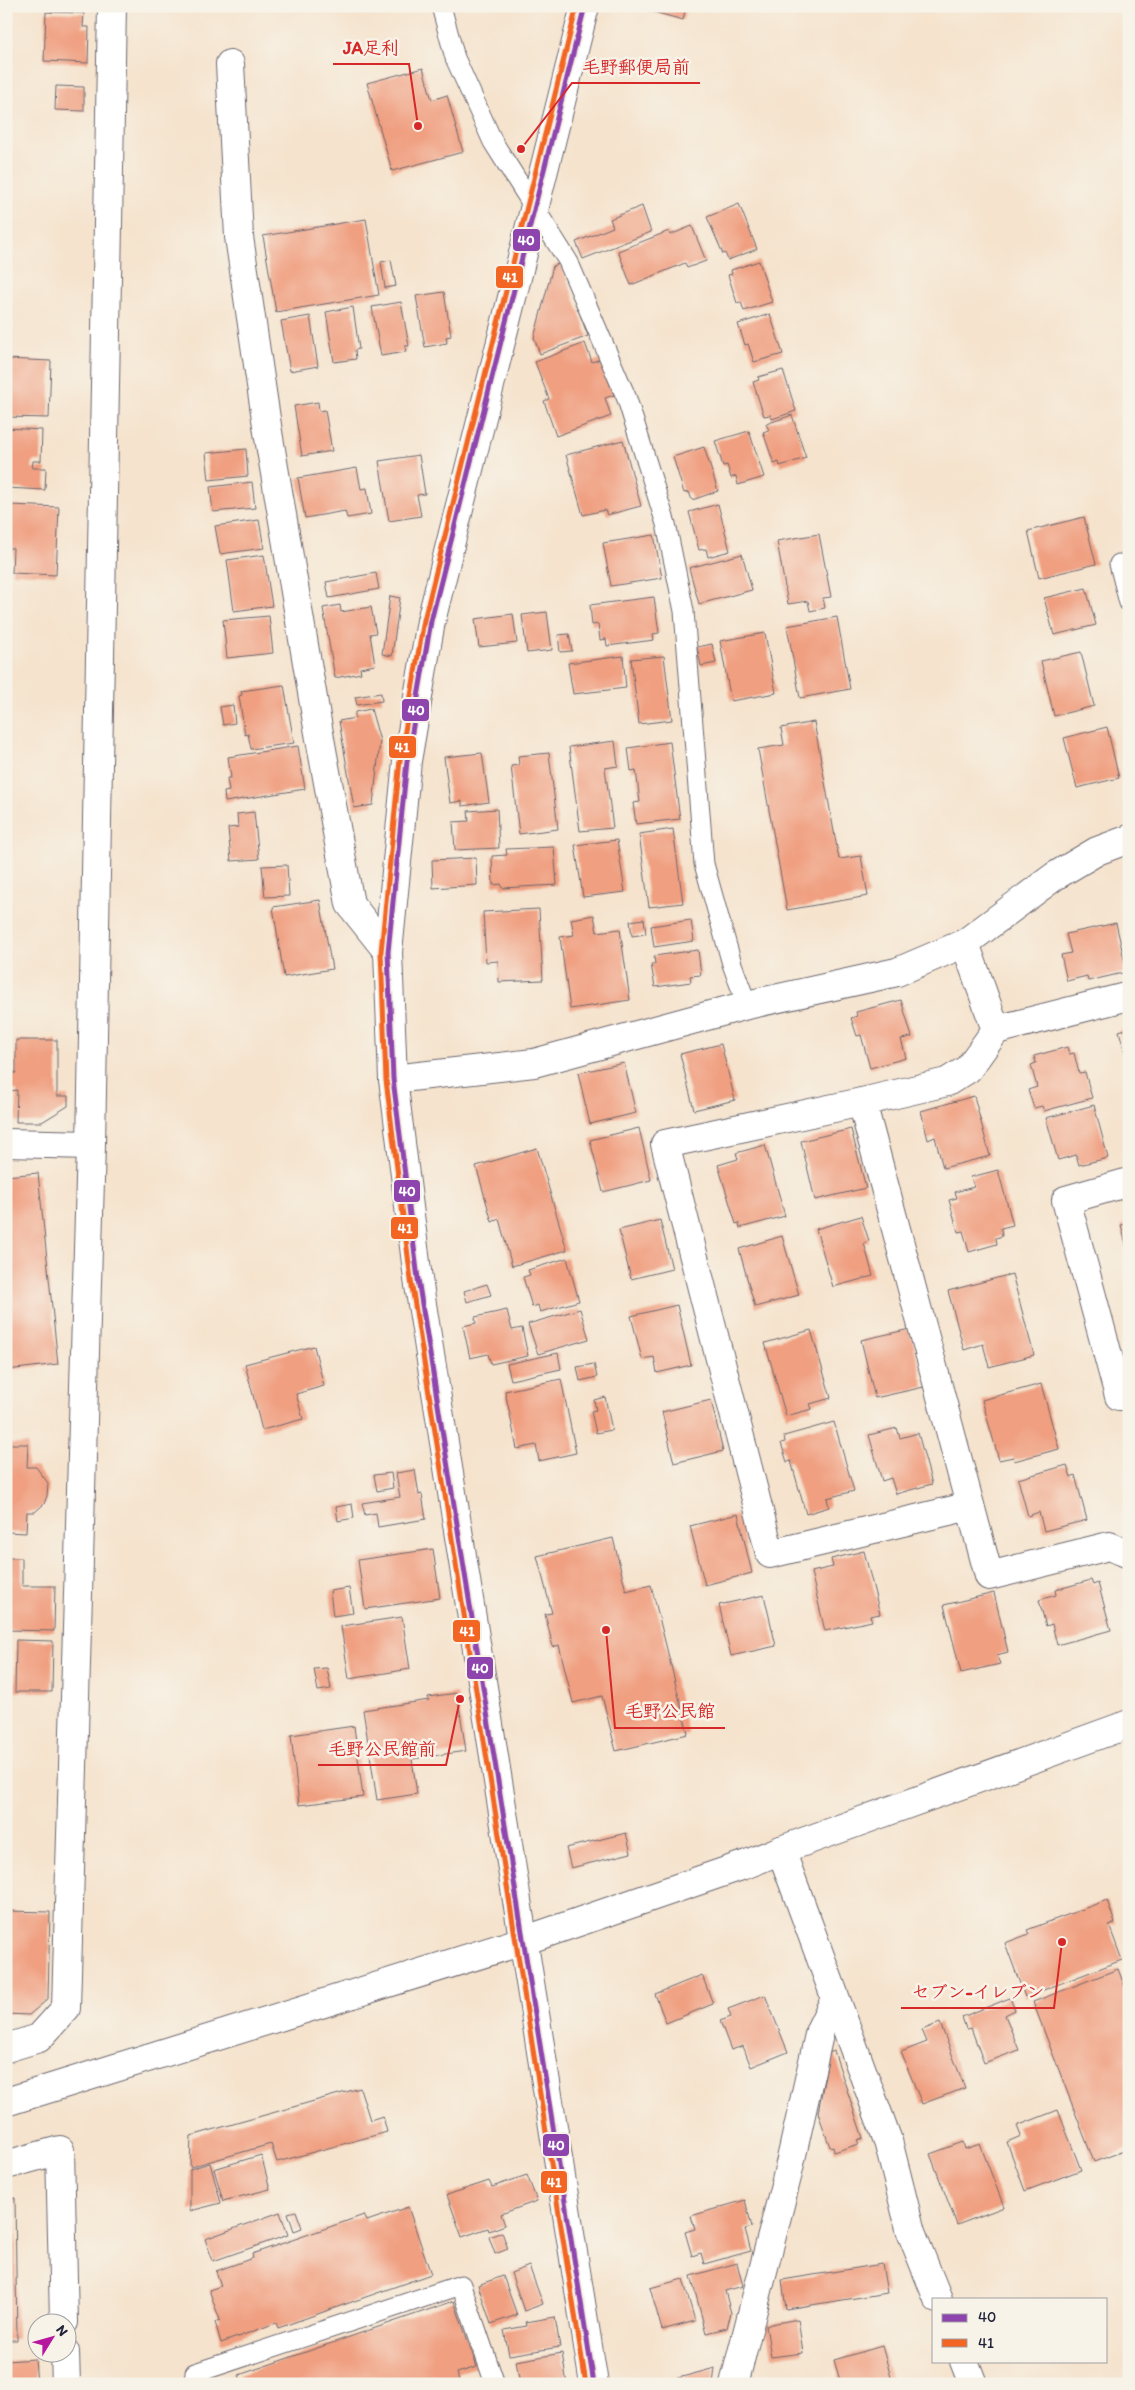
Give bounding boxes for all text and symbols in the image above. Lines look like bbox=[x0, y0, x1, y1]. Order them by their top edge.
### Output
callout: JA足利 bbox=[333, 31, 409, 64]
text: JA足利 bbox=[342, 37, 399, 59]
callout: 毛野郵便局前 bbox=[572, 50, 700, 83]
text: 毛野郵便局前 bbox=[582, 56, 690, 78]
line badge: 40 bbox=[512, 228, 541, 252]
text: 40 bbox=[517, 232, 535, 249]
line badge: 41 bbox=[495, 265, 524, 289]
text: 41 bbox=[503, 269, 518, 286]
line badge: 40 bbox=[401, 698, 430, 722]
text: 40 bbox=[407, 702, 425, 719]
line badge: 41 bbox=[388, 735, 417, 759]
text: 41 bbox=[395, 739, 410, 756]
line badge: 40 bbox=[393, 1179, 421, 1203]
text: 40 bbox=[398, 1183, 416, 1200]
line badge: 41 bbox=[390, 1216, 419, 1240]
text: 41 bbox=[398, 1220, 413, 1237]
line badge: 41 bbox=[452, 1619, 481, 1643]
text: 41 bbox=[460, 1623, 475, 1640]
line badge: 40 bbox=[466, 1656, 494, 1680]
text: 40 bbox=[471, 1660, 489, 1677]
callout: 毛野公民館 bbox=[615, 1695, 725, 1728]
text: 毛野公民館 bbox=[625, 1700, 715, 1722]
callout: 毛野公民館前 bbox=[318, 1732, 446, 1765]
text: 毛野公民館前 bbox=[328, 1738, 436, 1760]
callout: セブン-イレブン bbox=[901, 1975, 1054, 2008]
text: セブン-イレブン bbox=[911, 1981, 1045, 2003]
line badge: 40 bbox=[542, 2133, 570, 2157]
text: 40 bbox=[547, 2137, 565, 2154]
line badge: 41 bbox=[540, 2170, 568, 2194]
text: 41 bbox=[547, 2174, 562, 2191]
legend bbox=[932, 2298, 1108, 2362]
text: 40 bbox=[978, 2308, 996, 2326]
north arrow bbox=[28, 2312, 78, 2362]
text: N bbox=[52, 2322, 72, 2339]
text: 41 bbox=[978, 2334, 994, 2352]

